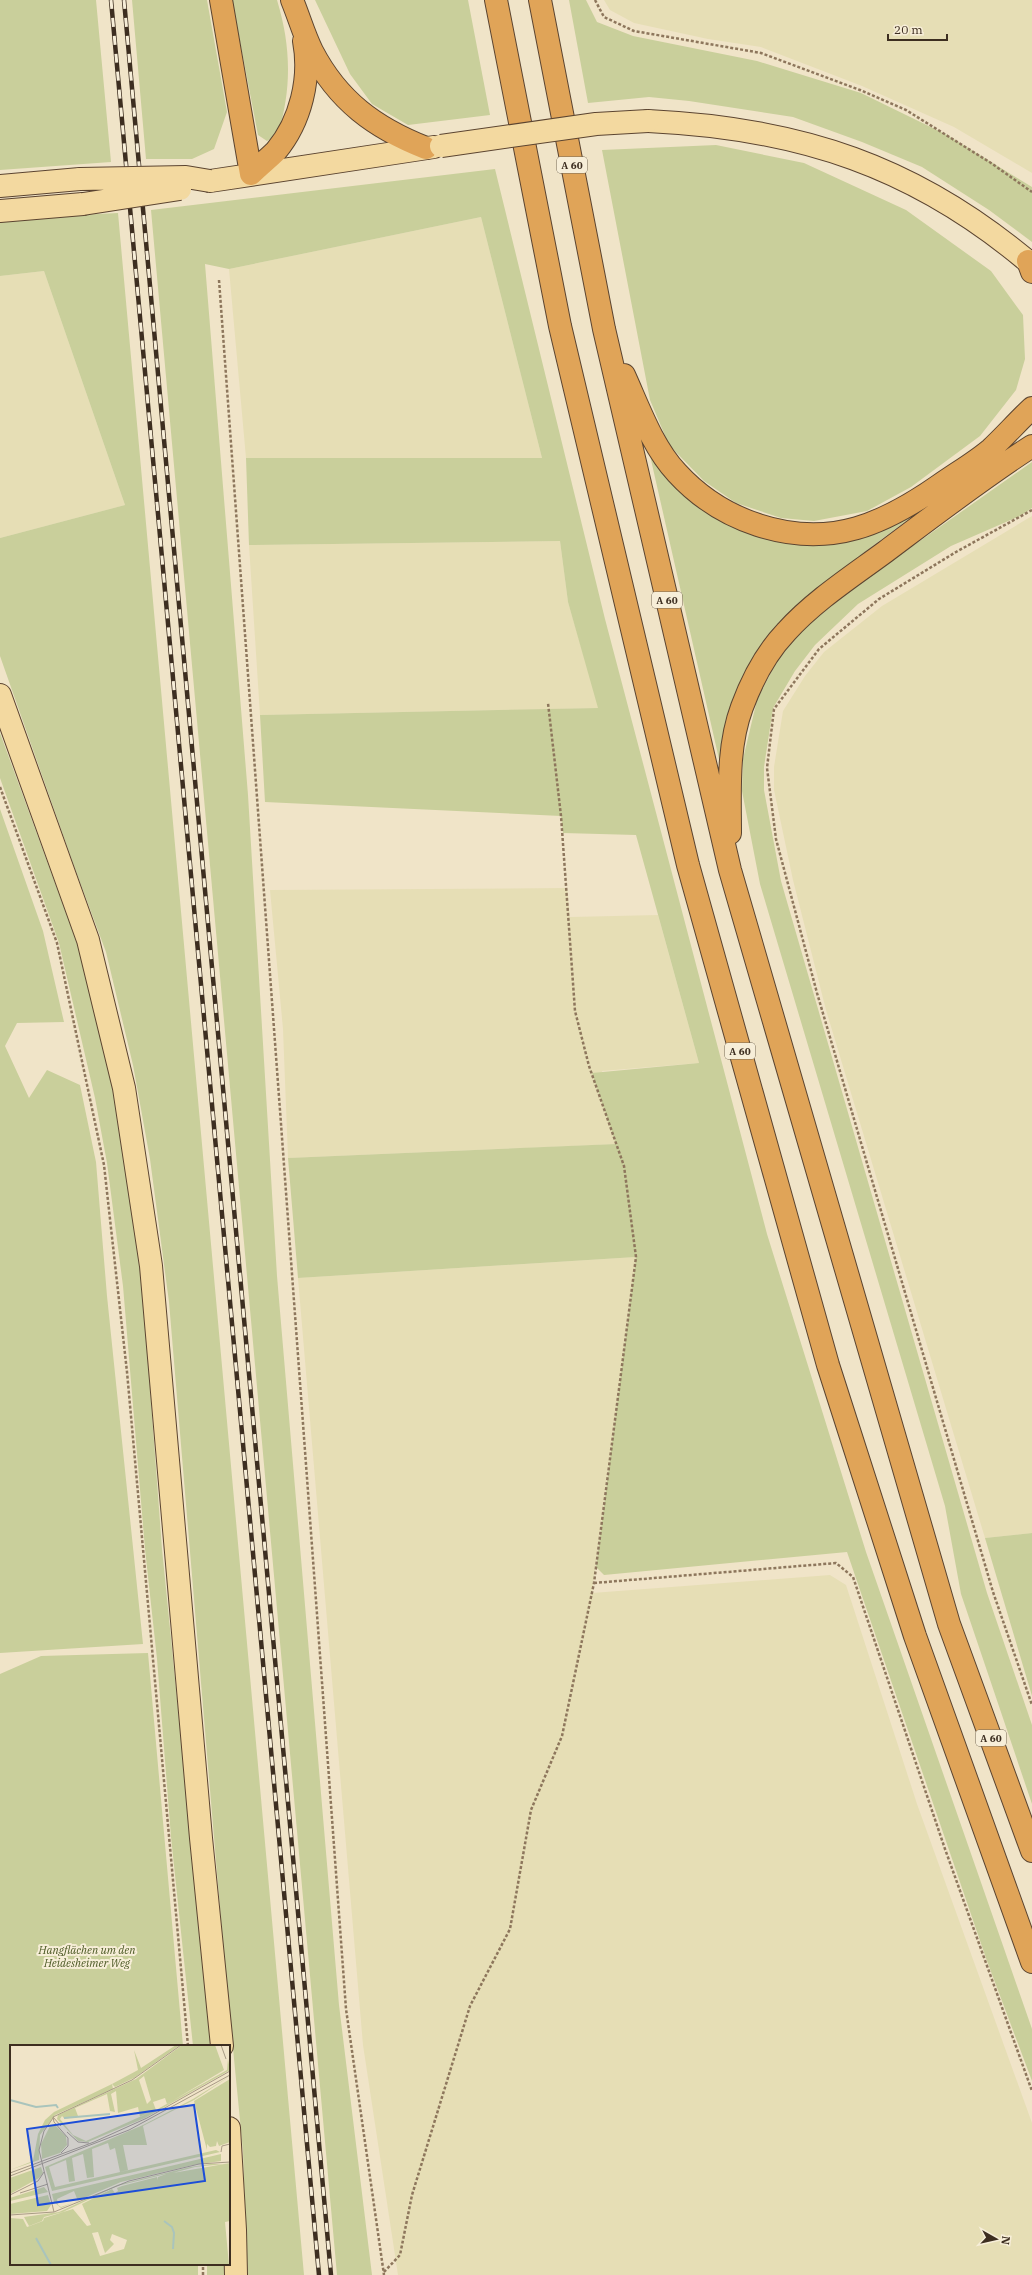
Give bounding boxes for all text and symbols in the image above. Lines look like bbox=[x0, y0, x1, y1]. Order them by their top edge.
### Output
scale bar bbox=[888, 16, 947, 42]
text: 20 m bbox=[894, 22, 923, 37]
road number: A 60 bbox=[557, 157, 587, 173]
road number: A 60 bbox=[652, 592, 682, 608]
road number: A 60 bbox=[725, 1043, 755, 1059]
road number: A 60 bbox=[976, 1730, 1006, 1746]
park label: Hangflächen um den Heidesheimer Weg bbox=[38, 1943, 136, 1970]
inset map bbox=[10, 2045, 230, 2265]
north arrow bbox=[976, 2219, 1016, 2259]
text: N bbox=[998, 2235, 1013, 2246]

